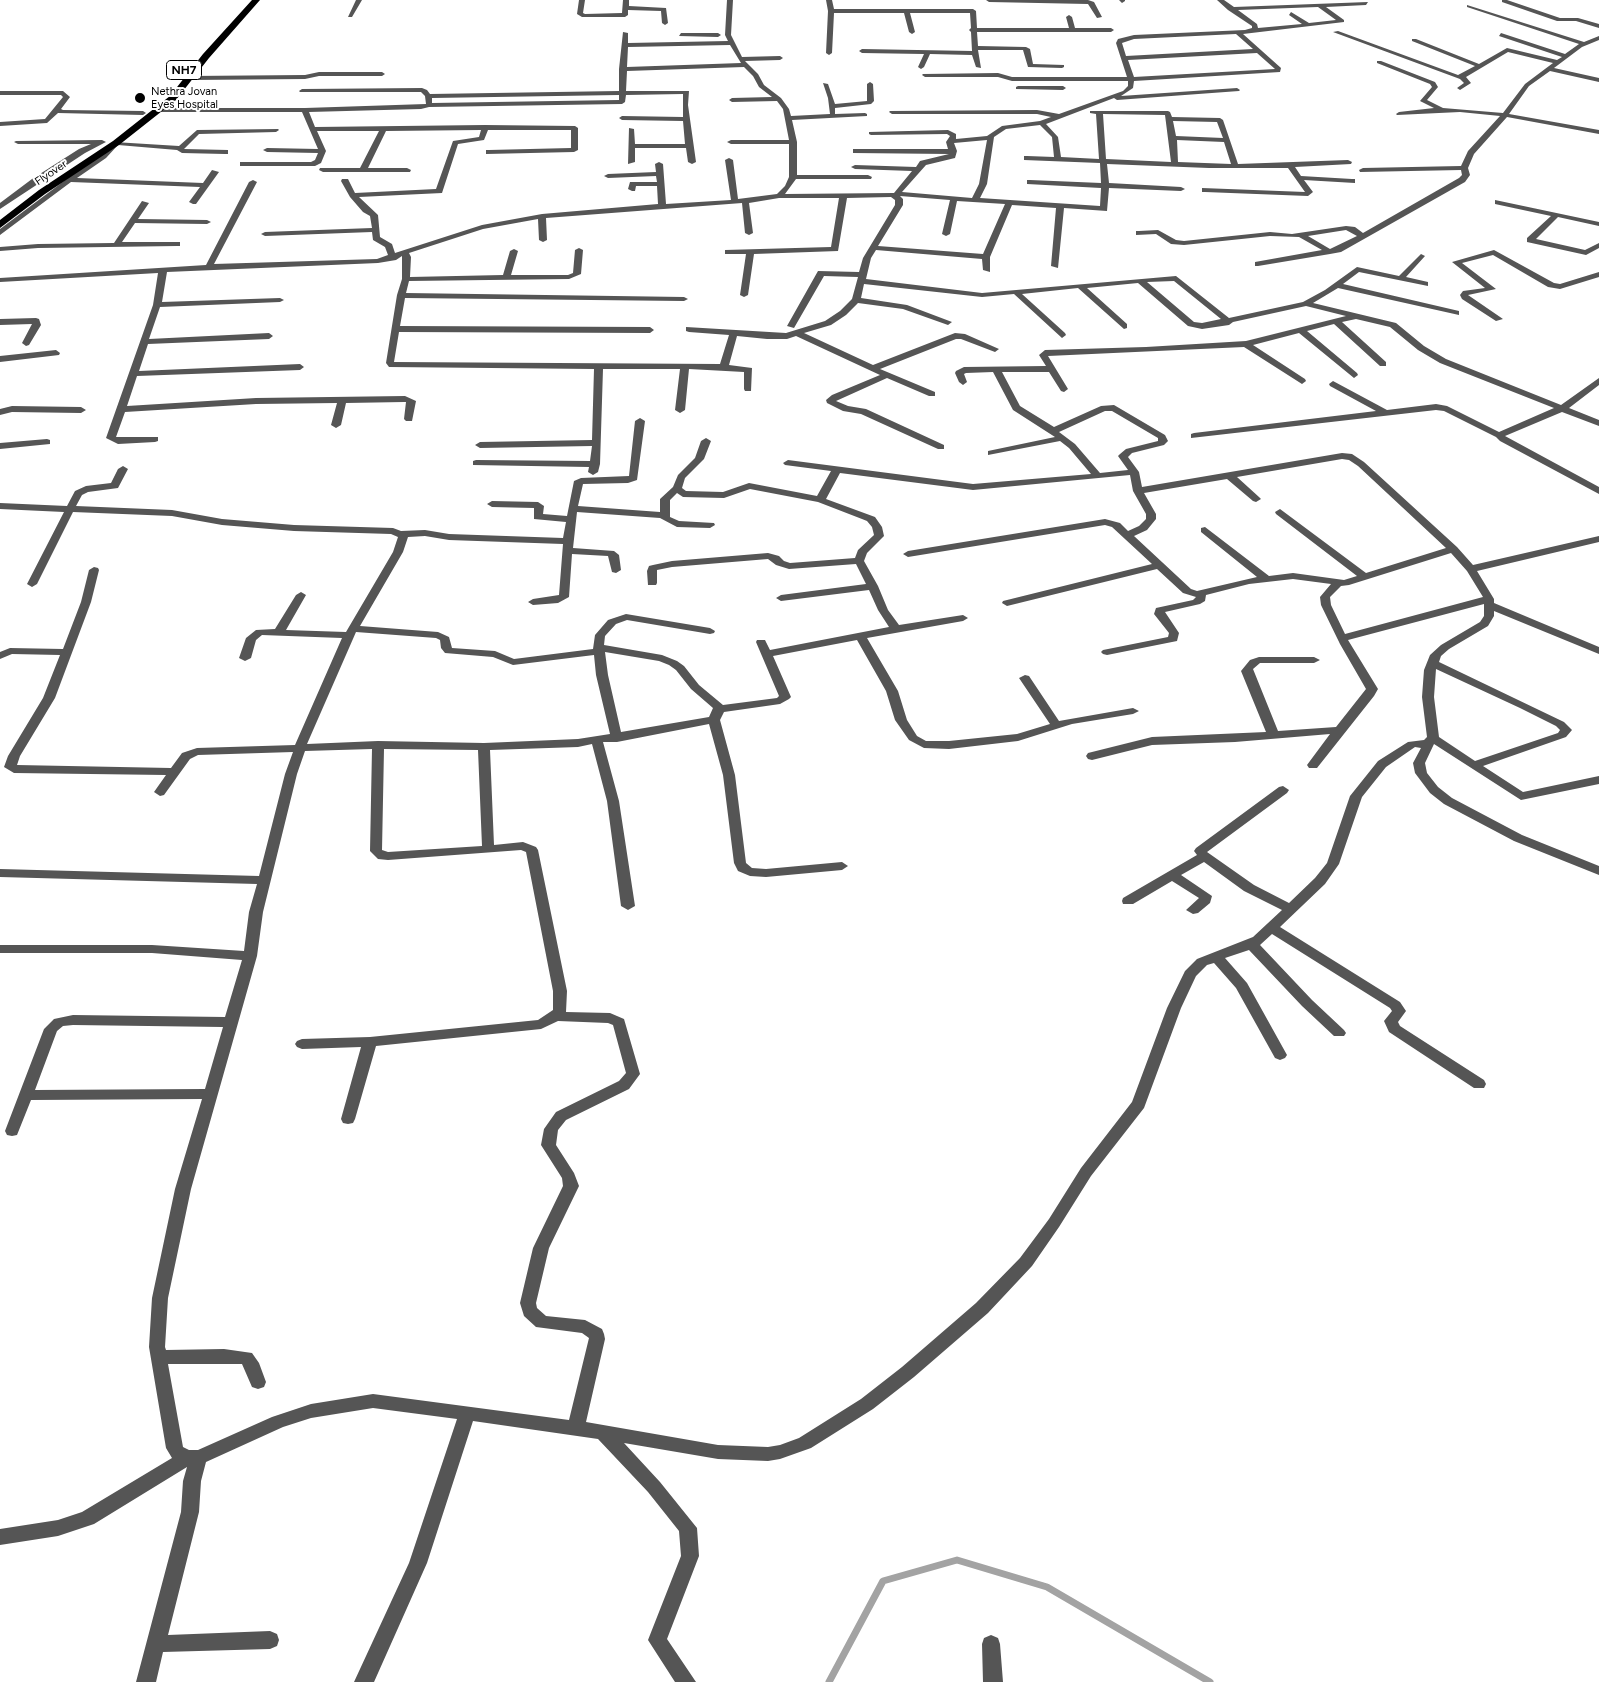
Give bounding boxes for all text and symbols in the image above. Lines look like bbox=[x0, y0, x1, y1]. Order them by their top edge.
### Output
road number: NH7 bbox=[166, 60, 202, 80]
place label: Nethra Jovan Eyes Hospital bbox=[151, 85, 218, 111]
marker: Nethra Jovan Eyes Hospital bbox=[133, 91, 147, 105]
street label: Flyover bbox=[33, 158, 69, 188]

